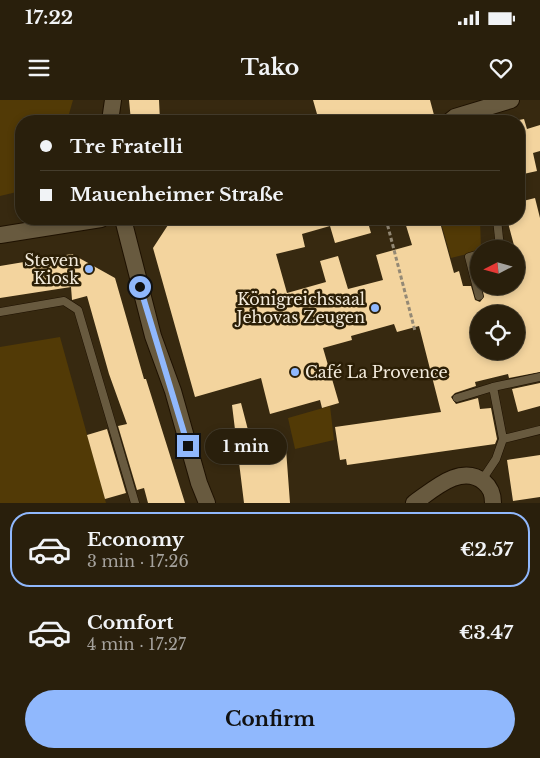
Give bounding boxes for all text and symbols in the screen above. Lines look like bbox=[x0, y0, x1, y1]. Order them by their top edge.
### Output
text: 17:22 bbox=[25, 6, 73, 29]
icon: menu bbox=[25, 54, 53, 82]
text: Tako bbox=[241, 54, 299, 81]
icon: heart bbox=[487, 54, 515, 82]
text: Tre Fratelli bbox=[70, 135, 183, 158]
text: Mauenheimer Straße bbox=[70, 183, 284, 206]
north arrow bbox=[470, 240, 525, 295]
map controls bbox=[470, 240, 525, 360]
place label: Steven Kiosk bbox=[24, 250, 79, 288]
marker: Steven Kiosk bbox=[83, 263, 95, 275]
route start bbox=[129, 276, 151, 298]
place label: Königreichssaal Jehovas Zeugen bbox=[235, 289, 365, 327]
marker: Königreichssaal Jehovas Zeugen bbox=[369, 302, 381, 314]
button: locate bbox=[470, 305, 525, 360]
place label: Café La Provence bbox=[305, 362, 448, 382]
marker: Café La Provence bbox=[289, 366, 301, 378]
callout: 1 min bbox=[206, 428, 288, 464]
route end bbox=[177, 435, 199, 457]
text: 1 min bbox=[223, 436, 269, 456]
icon: car bbox=[27, 527, 72, 572]
text: Economy bbox=[87, 528, 184, 551]
text: €2.57 bbox=[460, 538, 513, 561]
text: 3 min · 17:26 bbox=[87, 551, 189, 571]
icon: car bbox=[27, 610, 72, 655]
text: Comfort bbox=[87, 611, 174, 634]
text: €3.47 bbox=[459, 621, 513, 644]
text: 4 min · 17:27 bbox=[87, 634, 186, 654]
button: Confirm bbox=[25, 690, 515, 748]

